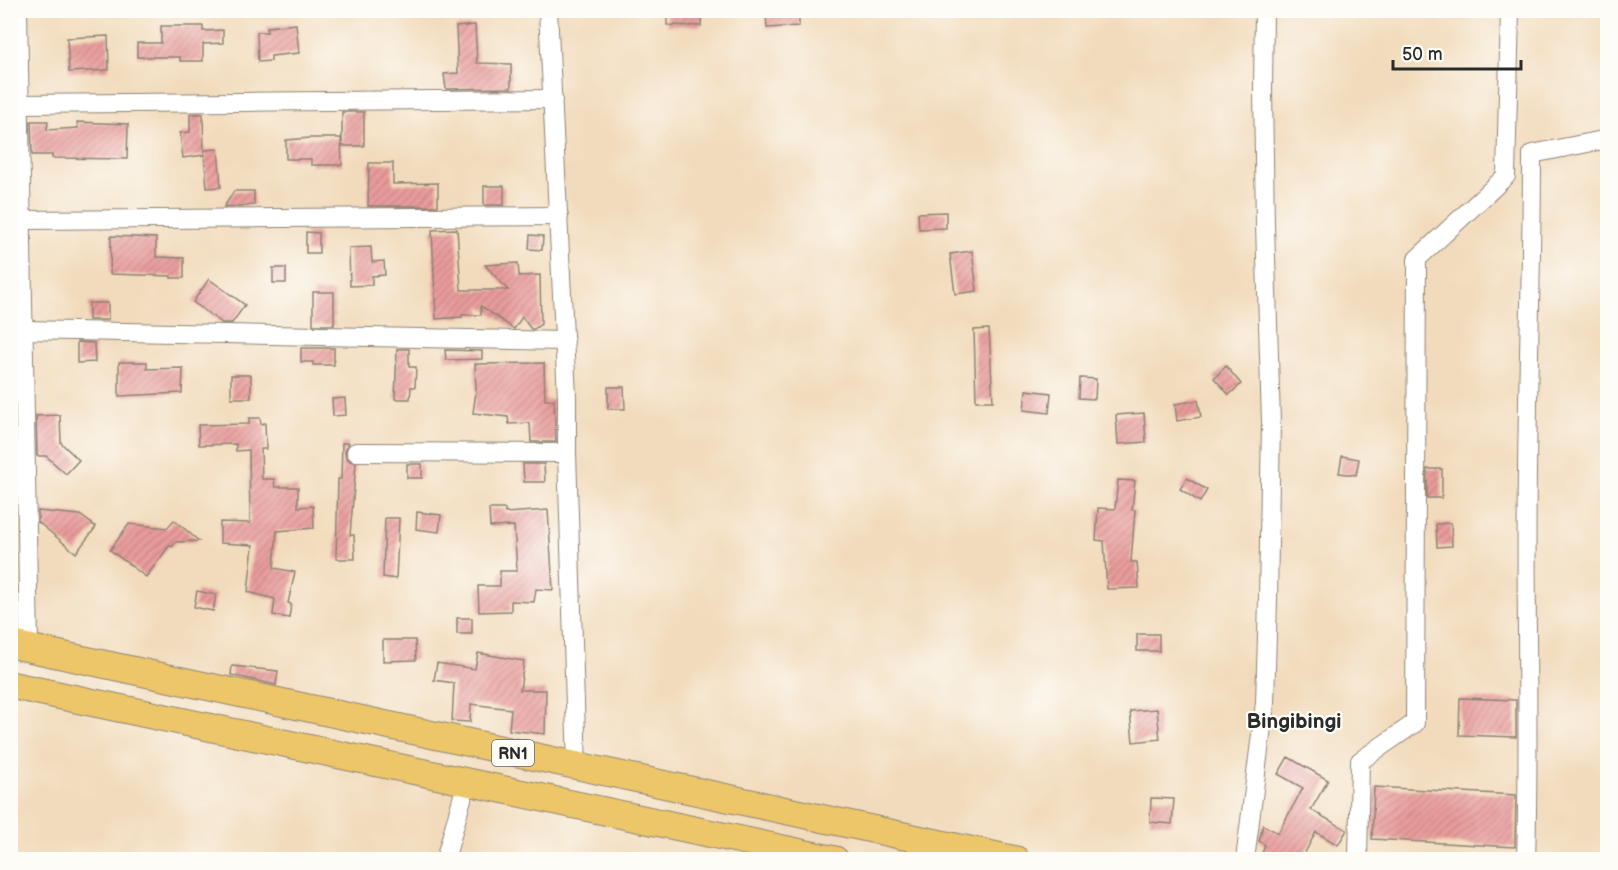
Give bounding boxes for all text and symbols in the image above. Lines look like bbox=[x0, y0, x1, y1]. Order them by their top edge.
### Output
scale bar bbox=[1393, 33, 1520, 71]
text: 50 m bbox=[1402, 44, 1443, 65]
district label: Bingibingi bbox=[1247, 709, 1341, 734]
road number: RN1 bbox=[492, 740, 534, 766]

